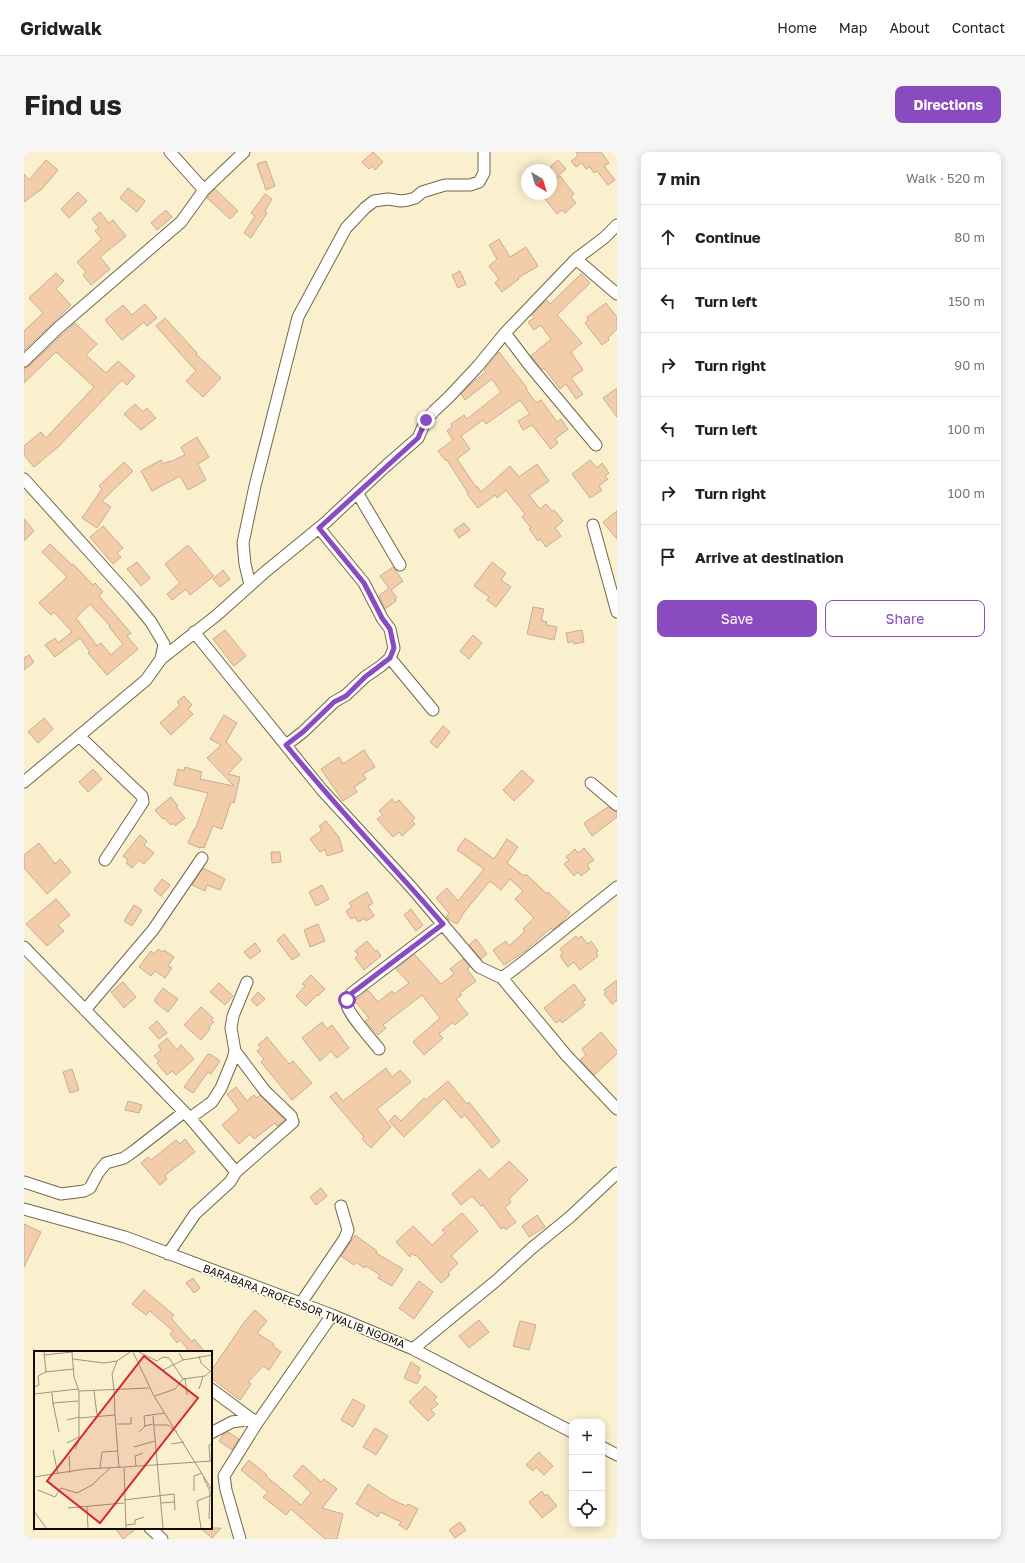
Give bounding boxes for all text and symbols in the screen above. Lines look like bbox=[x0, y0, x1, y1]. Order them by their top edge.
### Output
text: Gridwalk bbox=[20, 16, 102, 39]
text: Home bbox=[777, 19, 817, 36]
text: Map bbox=[839, 19, 867, 36]
text: About bbox=[889, 19, 930, 36]
text: Contact bbox=[952, 19, 1005, 36]
button: Directions bbox=[895, 86, 1001, 123]
text: Find us bbox=[24, 88, 122, 121]
north arrow bbox=[521, 164, 557, 200]
text: 7 min bbox=[657, 168, 700, 189]
text: Walk · 520 m bbox=[906, 170, 985, 186]
icon: ahead bbox=[657, 226, 679, 248]
text: Continue bbox=[695, 228, 761, 246]
text: 80 m bbox=[954, 229, 985, 245]
icon: left bbox=[657, 290, 679, 312]
text: Turn left bbox=[695, 292, 757, 310]
text: 150 m bbox=[948, 293, 985, 309]
icon: right bbox=[657, 354, 679, 376]
text: Turn right bbox=[695, 356, 766, 374]
text: 90 m bbox=[954, 357, 985, 373]
route end bbox=[417, 411, 435, 429]
icon: left bbox=[657, 418, 679, 440]
text: Turn left bbox=[695, 420, 757, 438]
text: 100 m bbox=[948, 421, 985, 437]
icon: right bbox=[657, 482, 679, 504]
text: Turn right bbox=[695, 484, 766, 502]
text: 100 m bbox=[948, 485, 985, 501]
icon: arrive bbox=[657, 546, 679, 568]
text: Arrive at destination bbox=[695, 548, 844, 566]
button: Save bbox=[657, 600, 817, 637]
button: Share bbox=[825, 600, 985, 637]
route start bbox=[338, 991, 356, 1009]
street label: BARABARA PROFESSOR TWALIB NGOMA bbox=[201, 1261, 408, 1350]
inset map bbox=[34, 1351, 212, 1529]
map controls bbox=[569, 1419, 605, 1527]
button: + bbox=[569, 1419, 605, 1455]
button: − bbox=[569, 1455, 605, 1491]
button: locate bbox=[569, 1491, 605, 1527]

